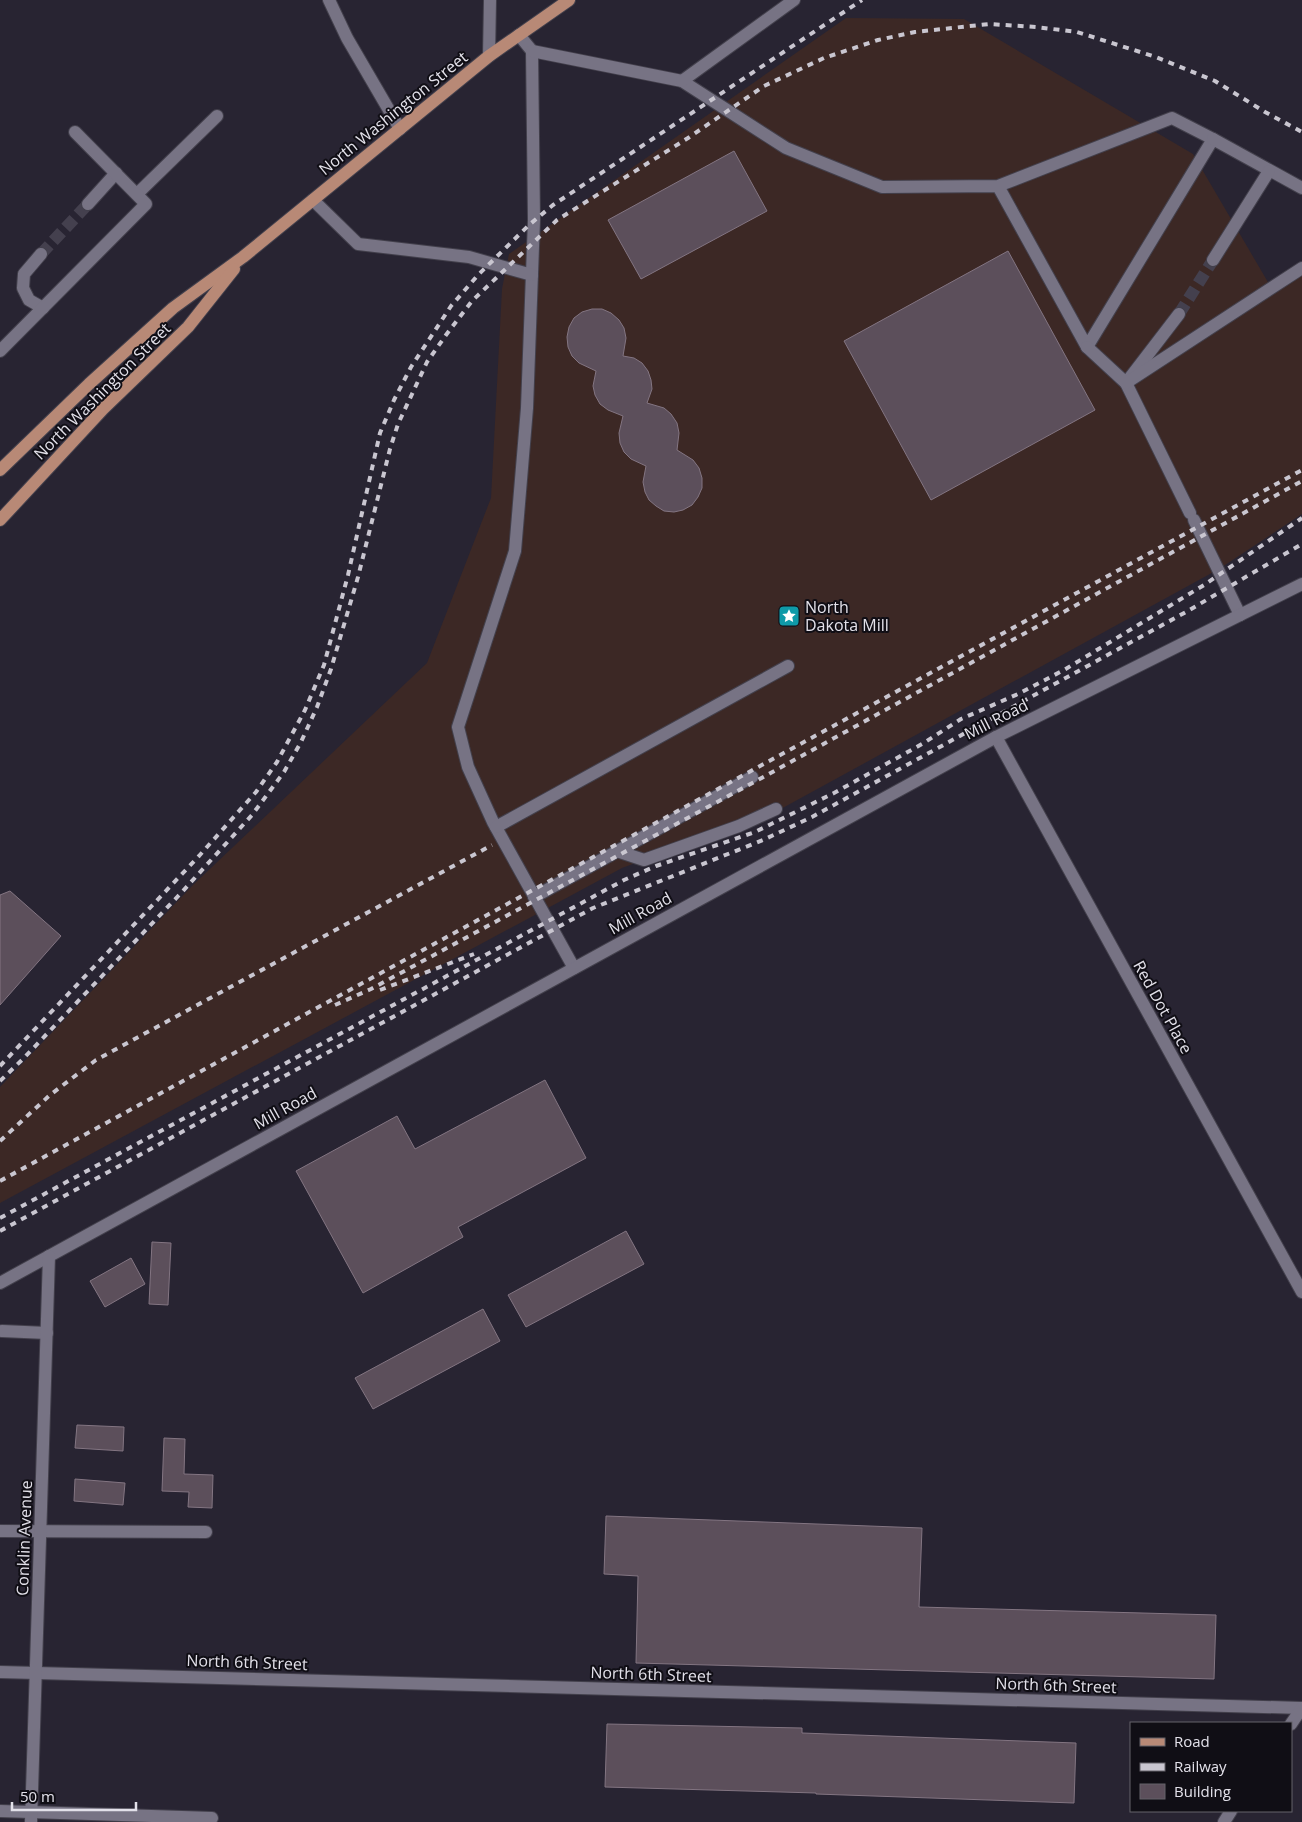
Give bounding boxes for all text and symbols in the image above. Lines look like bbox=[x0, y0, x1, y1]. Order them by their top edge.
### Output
street label: North Washington Street bbox=[314, 46, 472, 180]
street label: North Washington Street bbox=[29, 317, 176, 464]
place label: North Dakota Mill bbox=[805, 596, 889, 636]
place icon: North Dakota Mill bbox=[777, 604, 801, 628]
street label: Mill Road bbox=[960, 694, 1032, 744]
street label: Mill Road bbox=[605, 887, 675, 939]
street label: Red Dot Place bbox=[1128, 957, 1198, 1057]
street label: Mill Road bbox=[250, 1082, 320, 1134]
street label: Conklin Avenue bbox=[11, 1480, 37, 1596]
street label: North 6th Street bbox=[186, 1649, 308, 1675]
street label: North 6th Street bbox=[590, 1661, 712, 1687]
street label: North 6th Street bbox=[995, 1672, 1117, 1698]
legend bbox=[1130, 1722, 1292, 1812]
text: Road bbox=[1174, 1731, 1210, 1751]
text: Railway bbox=[1174, 1756, 1227, 1776]
scale bar bbox=[12, 1780, 136, 1812]
text: Building bbox=[1174, 1781, 1231, 1801]
text: 50 m bbox=[20, 1786, 55, 1806]

